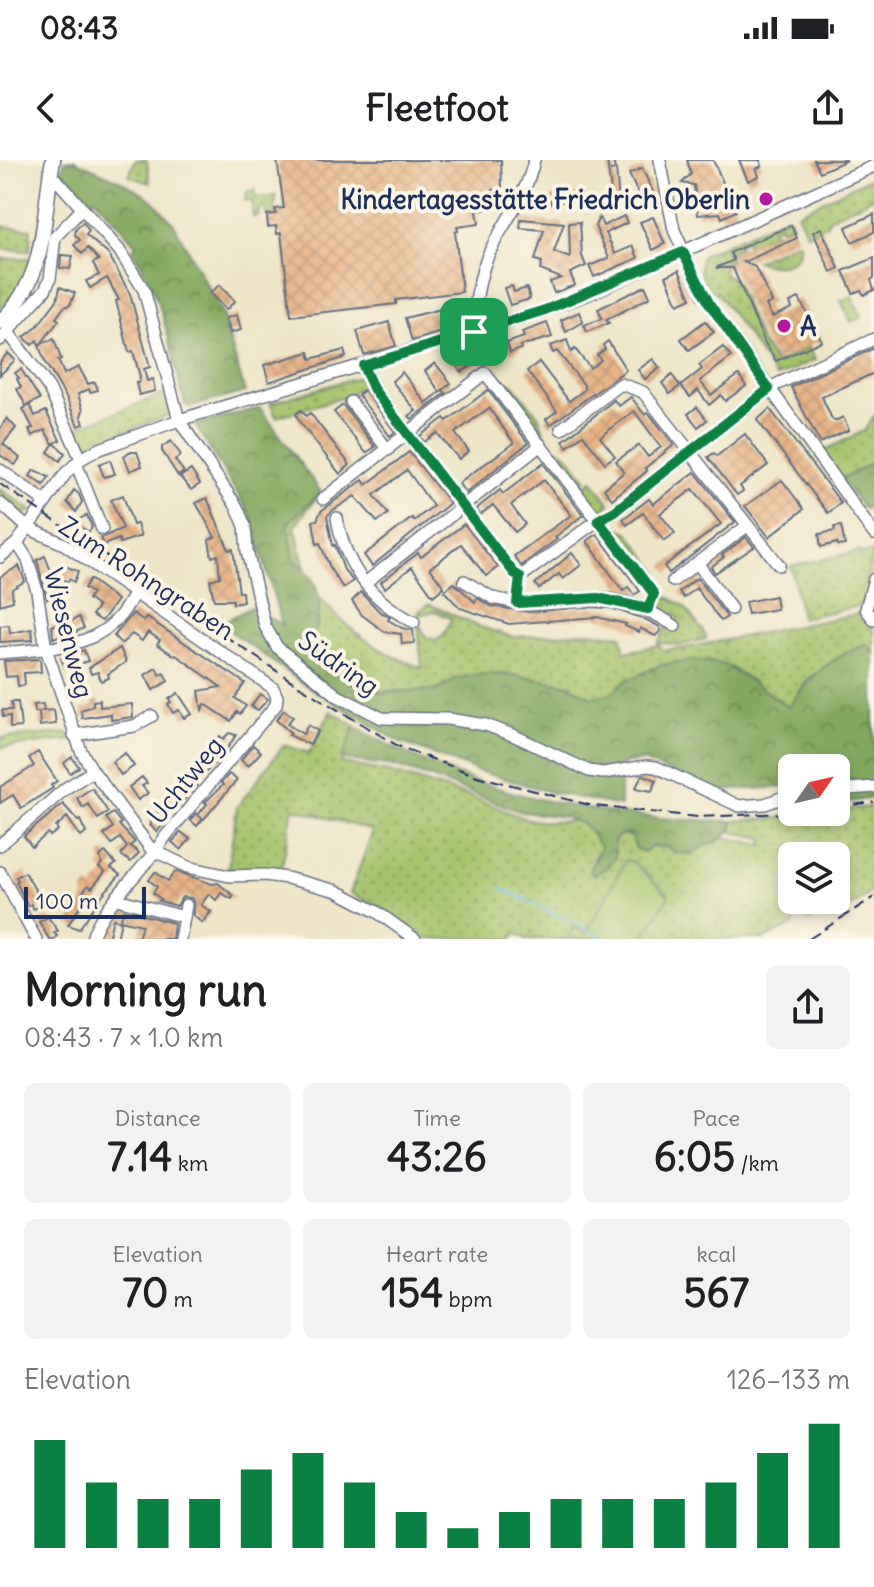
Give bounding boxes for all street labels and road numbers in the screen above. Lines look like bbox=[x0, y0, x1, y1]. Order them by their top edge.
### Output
street label: Zum Rohngraben bbox=[53, 509, 241, 647]
street label: Wiesenweg bbox=[37, 564, 101, 702]
street label: Südring bbox=[292, 623, 386, 703]
street label: Uchtweg bbox=[140, 729, 230, 831]

